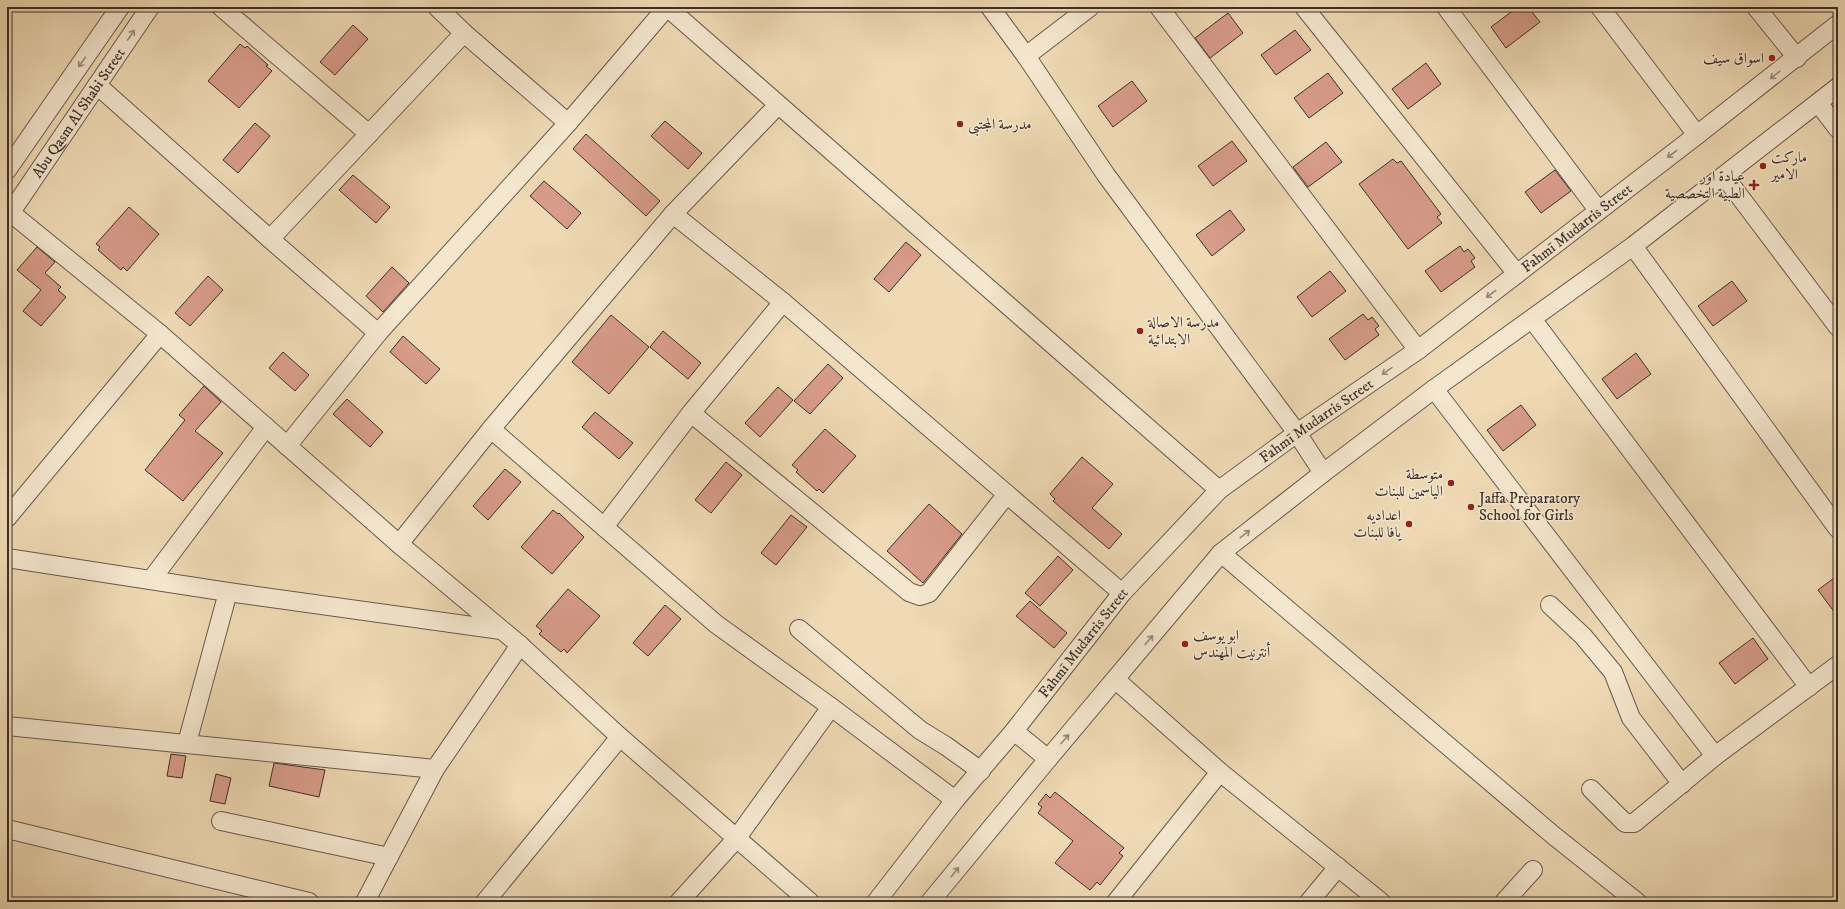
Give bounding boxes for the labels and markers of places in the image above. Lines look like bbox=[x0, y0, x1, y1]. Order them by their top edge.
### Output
place label: اسواق سيف bbox=[1703, 49, 1764, 68]
marker: اسواق سيف bbox=[1767, 53, 1777, 63]
place label: مدرسة المجتبى bbox=[968, 115, 1032, 136]
marker: مدرسة المجتبى bbox=[955, 119, 965, 129]
place label: ماركت الامير bbox=[1769, 148, 1807, 184]
marker: ماركت الامير bbox=[1758, 161, 1768, 171]
place label: عيادة اور الطبية التخصصية bbox=[1665, 167, 1745, 203]
marker: عيادة اور الطبية التخصصية bbox=[1748, 179, 1760, 191]
place label: مدرسة الاصالة الابتدائية bbox=[1147, 313, 1219, 349]
marker: مدرسة الاصالة الابتدائية bbox=[1135, 326, 1145, 336]
place label: متوسطة الياسمين للبنات bbox=[1375, 465, 1443, 501]
marker: متوسطة الياسمين للبنات bbox=[1446, 478, 1456, 488]
place label: Jaffa Preparatory School for Girls bbox=[1477, 489, 1581, 525]
marker: Jaffa Preparatory School for Girls bbox=[1466, 502, 1476, 512]
place label: اعداديه يافا للبنات bbox=[1353, 506, 1402, 542]
marker: اعداديه يافا للبنات bbox=[1404, 519, 1414, 529]
place label: ابو يوسف أنترنيت المهندس bbox=[1193, 626, 1271, 662]
marker: ابو يوسف أنترنيت المهندس bbox=[1180, 639, 1190, 649]

